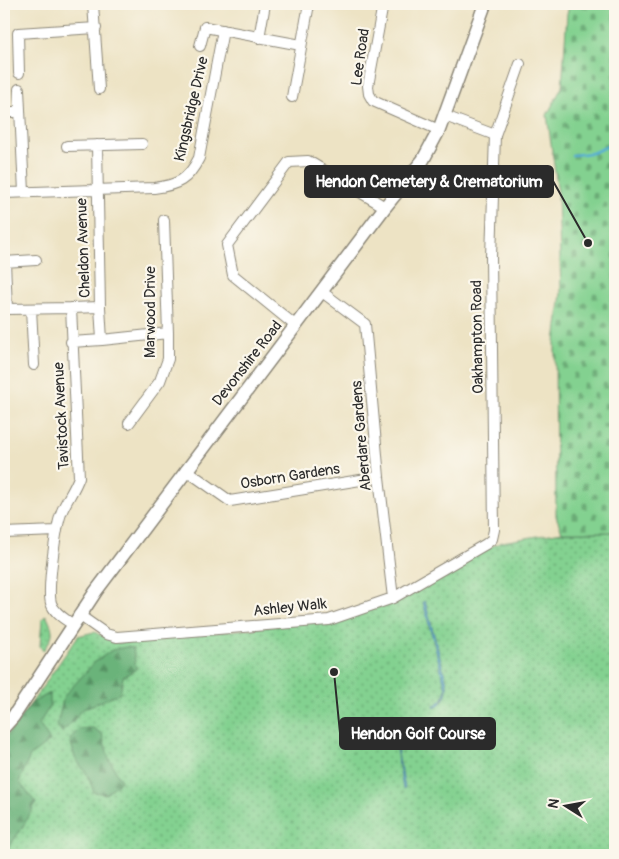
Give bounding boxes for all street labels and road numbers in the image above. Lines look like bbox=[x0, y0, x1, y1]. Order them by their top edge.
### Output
street label: Lee Road bbox=[347, 27, 374, 87]
street label: Kingsbridge Drive bbox=[170, 54, 213, 163]
street label: Cheldon Avenue bbox=[72, 197, 95, 298]
street label: Marwood Drive bbox=[141, 265, 160, 358]
street label: Oakhampton Road bbox=[467, 280, 488, 394]
street label: Devonshire Road bbox=[208, 317, 287, 410]
street label: Tavistock Avenue bbox=[49, 361, 74, 470]
street label: Aberdare Gardens bbox=[347, 380, 376, 492]
street label: Osborn Gardens bbox=[239, 459, 341, 494]
street label: Ashley Walk bbox=[252, 594, 328, 621]

